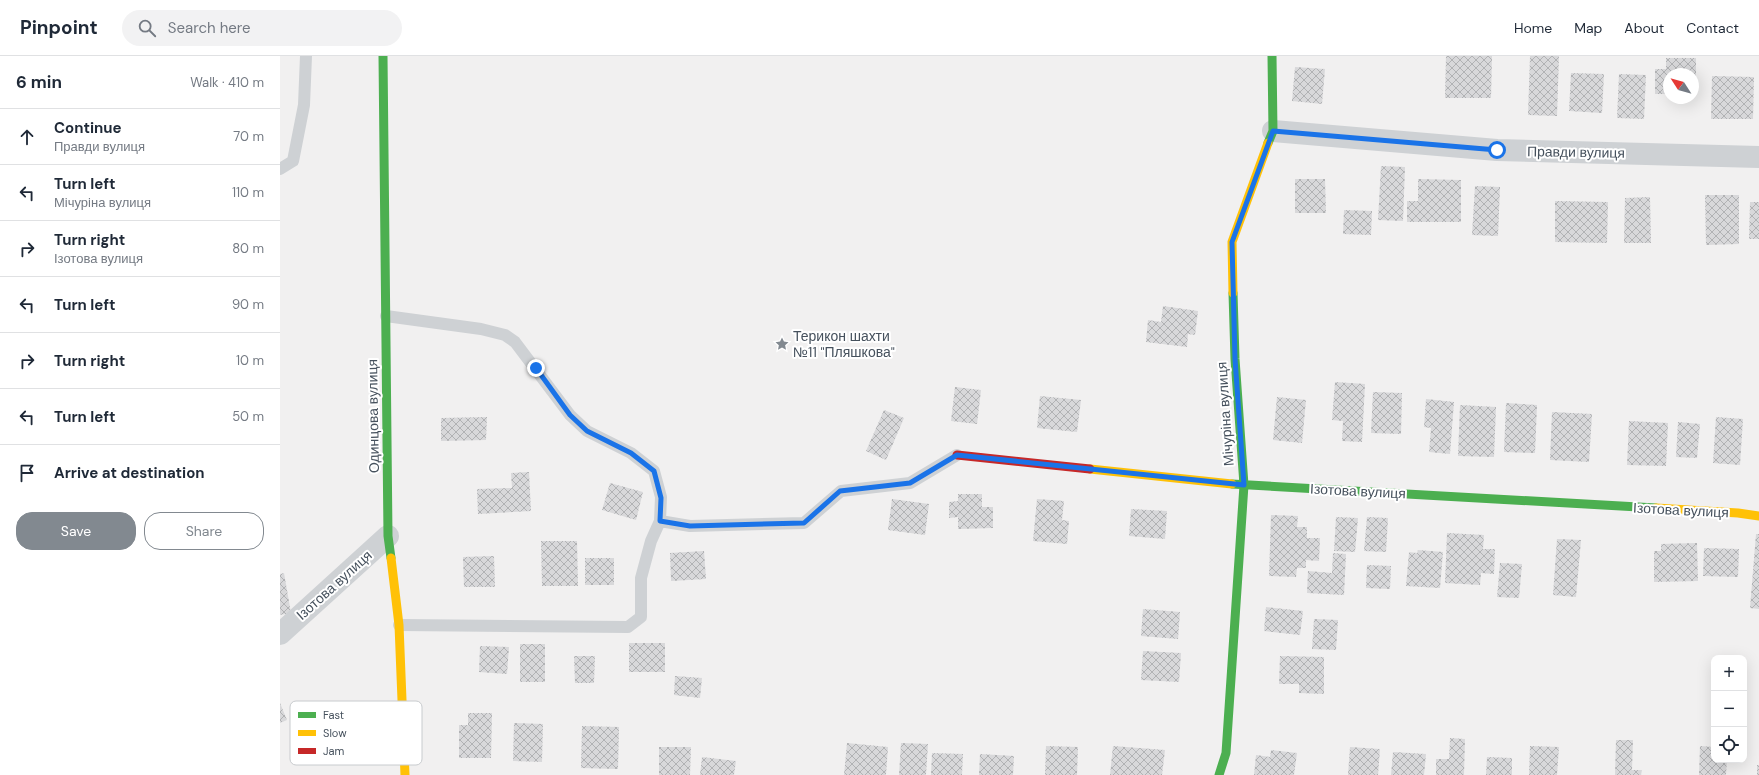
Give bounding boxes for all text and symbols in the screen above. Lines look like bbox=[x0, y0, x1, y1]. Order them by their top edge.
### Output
search box bbox=[122, 10, 402, 46]
text: Pinpoint bbox=[20, 15, 98, 40]
icon: search bbox=[136, 17, 158, 39]
text: Search here bbox=[168, 18, 251, 38]
text: Home bbox=[1514, 19, 1552, 37]
text: Map bbox=[1574, 19, 1602, 37]
text: About bbox=[1624, 19, 1664, 37]
text: Contact bbox=[1686, 19, 1739, 37]
north arrow bbox=[1663, 68, 1699, 104]
text: 6 min bbox=[16, 71, 62, 93]
text: Walk · 410 m bbox=[190, 74, 264, 91]
text: Continue bbox=[54, 118, 122, 138]
icon: ahead bbox=[16, 126, 38, 148]
text: 70 m bbox=[233, 128, 264, 145]
text: Правди вулиця bbox=[54, 138, 145, 155]
route start bbox=[1488, 141, 1506, 159]
street label: Правди вулиця bbox=[1527, 142, 1625, 162]
text: Turn left bbox=[54, 174, 115, 194]
icon: left bbox=[16, 182, 38, 204]
text: 110 m bbox=[232, 184, 264, 201]
text: Мічуріна вулиця bbox=[54, 194, 151, 211]
text: Turn right bbox=[54, 230, 125, 250]
icon: right bbox=[16, 238, 38, 260]
text: 80 m bbox=[232, 240, 264, 257]
text: Ізотова вулиця bbox=[54, 250, 143, 267]
icon: left bbox=[16, 294, 38, 316]
text: Turn left bbox=[54, 295, 115, 315]
text: 90 m bbox=[232, 296, 264, 313]
place label: Терикон шахти №11 "Пляшкова" bbox=[793, 327, 895, 361]
place icon: Терикон шахти №11 "Пляшкова" bbox=[774, 336, 790, 352]
icon: right bbox=[16, 350, 38, 372]
text: Turn right bbox=[54, 351, 125, 371]
text: 10 m bbox=[236, 352, 264, 369]
street label: Одинцова вулиця bbox=[363, 359, 383, 473]
route end bbox=[527, 359, 545, 377]
street label: Мічуріна вулиця bbox=[1212, 361, 1238, 467]
icon: left bbox=[16, 406, 38, 428]
text: Turn left bbox=[54, 407, 115, 427]
text: 50 m bbox=[232, 408, 264, 425]
icon: arrive bbox=[16, 462, 38, 484]
text: Arrive at destination bbox=[54, 463, 205, 483]
street label: Ізотова вулиця bbox=[1310, 480, 1406, 502]
street label: Ізотова вулиця bbox=[1633, 499, 1729, 521]
button: Save bbox=[16, 512, 136, 550]
button: Share bbox=[144, 512, 264, 550]
street label: Ізотова вулиця bbox=[292, 546, 376, 624]
map controls bbox=[1711, 655, 1747, 763]
button: + bbox=[1711, 655, 1747, 691]
button: − bbox=[1711, 691, 1747, 727]
legend bbox=[290, 701, 422, 765]
text: Fast bbox=[323, 708, 344, 722]
text: Slow bbox=[323, 726, 347, 740]
button: locate bbox=[1711, 727, 1747, 763]
text: Jam bbox=[323, 744, 344, 758]

